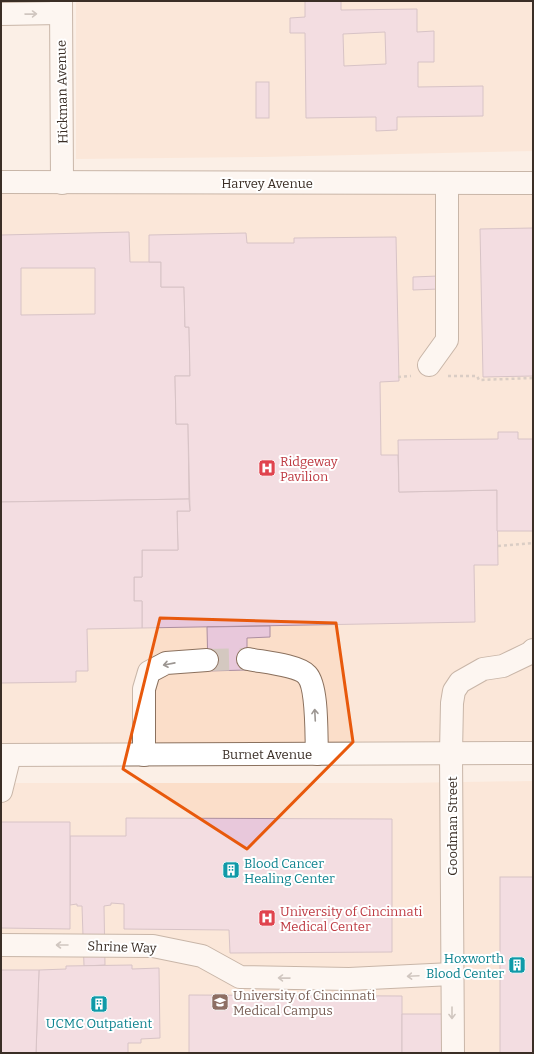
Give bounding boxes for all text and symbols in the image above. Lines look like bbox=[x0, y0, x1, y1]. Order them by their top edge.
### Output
one-way arrow bbox=[24, 10, 37, 17]
street label: Hickman Avenue bbox=[54, 40, 70, 144]
street label: Harvey Avenue bbox=[221, 176, 313, 191]
place label: Ridgeway Pavilion bbox=[280, 454, 338, 484]
hospital icon: Ridgeway Pavilion bbox=[257, 458, 277, 478]
one-way arrow bbox=[162, 660, 175, 668]
one-way arrow bbox=[312, 709, 319, 722]
street label: Burnet Avenue bbox=[222, 747, 312, 762]
street label: Goodman Street bbox=[445, 776, 460, 876]
place label: Blood Cancer Healing Center bbox=[244, 856, 335, 886]
building icon: Blood Cancer Healing Center bbox=[221, 860, 241, 880]
place label: University of Cincinnati Medical Center bbox=[280, 904, 422, 934]
hospital icon: University of Cincinnati Medical Center bbox=[257, 908, 277, 928]
street label: Shrine Way bbox=[87, 938, 157, 956]
one-way arrow bbox=[56, 941, 69, 949]
place label: Hoxworth Blood Center bbox=[426, 951, 504, 981]
building icon: Hoxworth Blood Center bbox=[507, 955, 527, 975]
one-way arrow bbox=[407, 973, 420, 980]
one-way arrow bbox=[278, 974, 291, 982]
place label: University of Cincinnati Medical Campus bbox=[233, 988, 375, 1018]
school or university icon: University of Cincinnati Medical Campus bbox=[210, 992, 230, 1012]
building icon: UCMC Outpatient bbox=[89, 994, 109, 1014]
one-way arrow bbox=[448, 1006, 456, 1019]
place label: UCMC Outpatient bbox=[46, 1016, 153, 1031]

